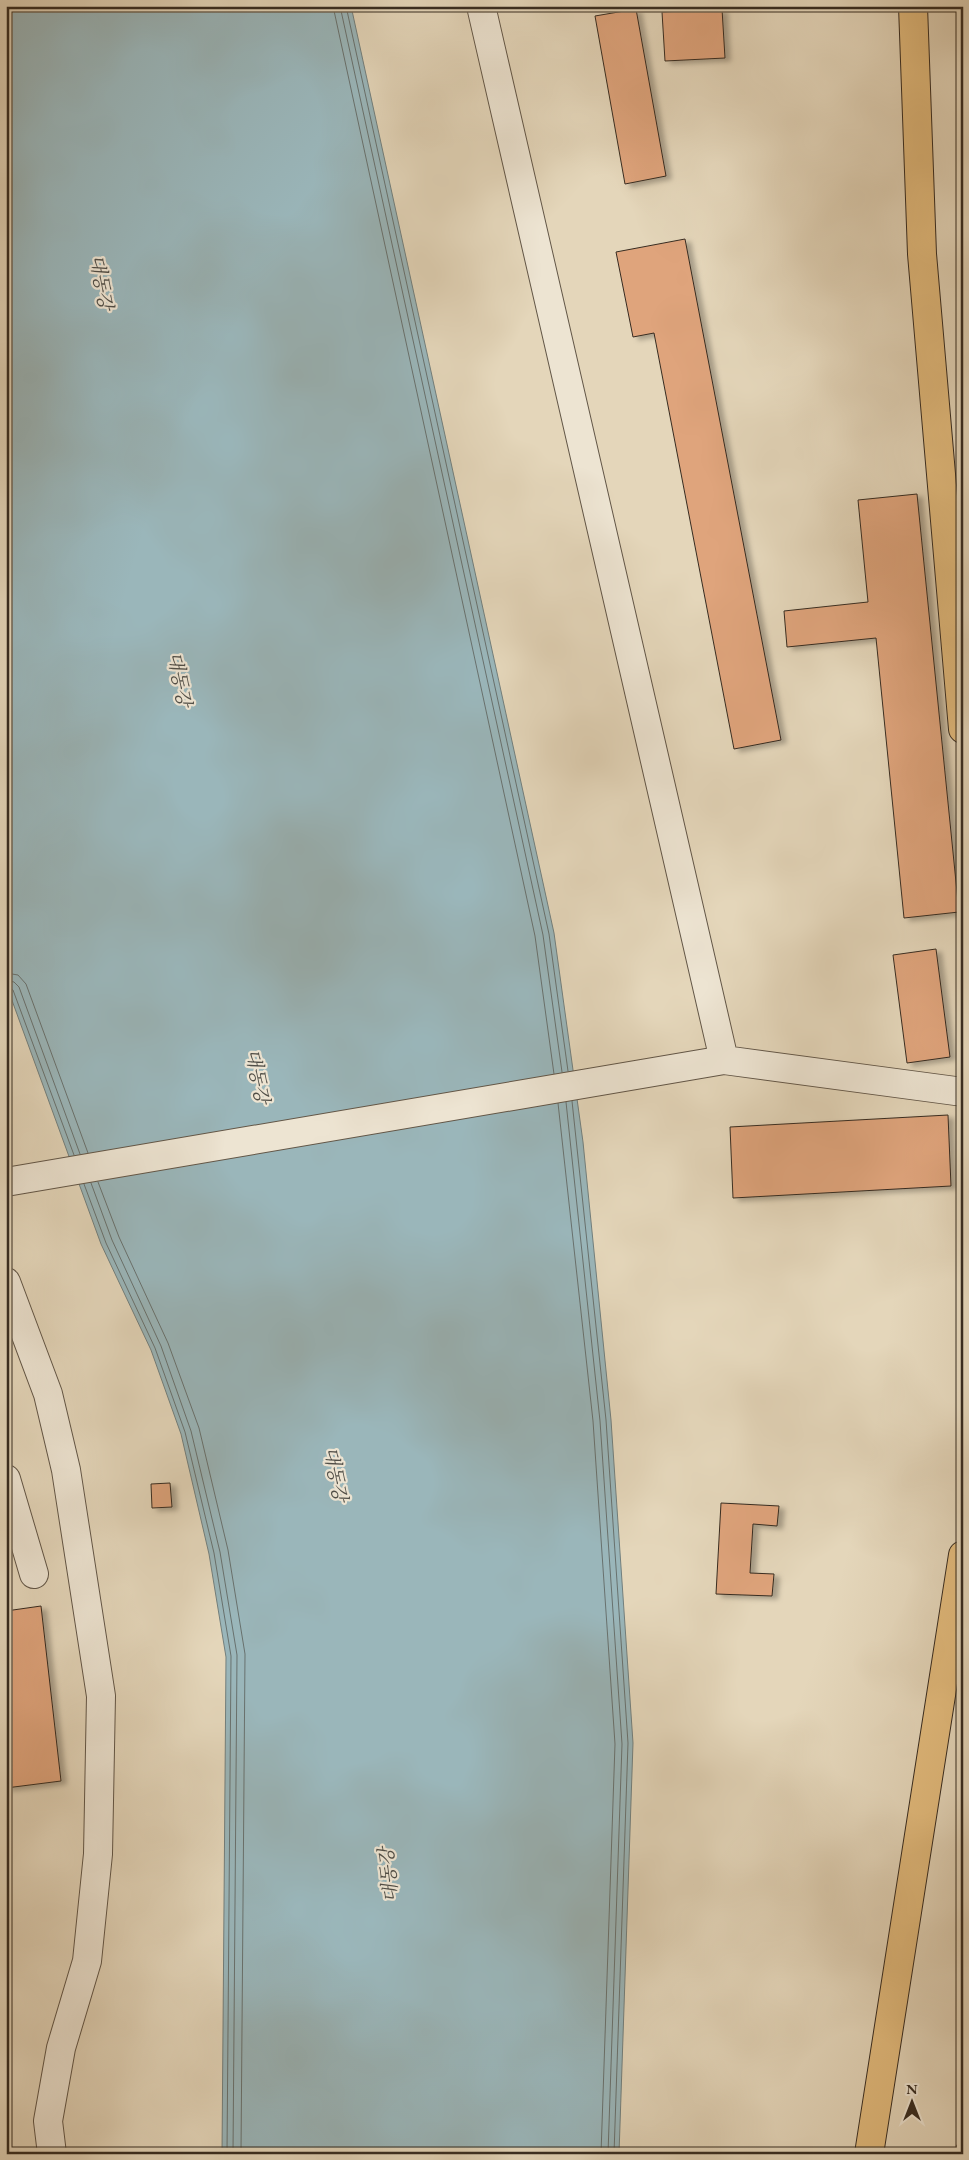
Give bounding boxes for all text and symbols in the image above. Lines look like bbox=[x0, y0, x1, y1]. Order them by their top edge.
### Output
water label: 대동강 bbox=[84, 253, 119, 314]
water label: 대동강 bbox=[162, 650, 198, 711]
water label: 대동강 bbox=[240, 1047, 276, 1108]
water label: 대동강 bbox=[318, 1445, 354, 1506]
water label: 대동강 bbox=[373, 1844, 404, 1904]
north arrow bbox=[886, 2078, 936, 2128]
text: N bbox=[906, 2080, 918, 2098]

